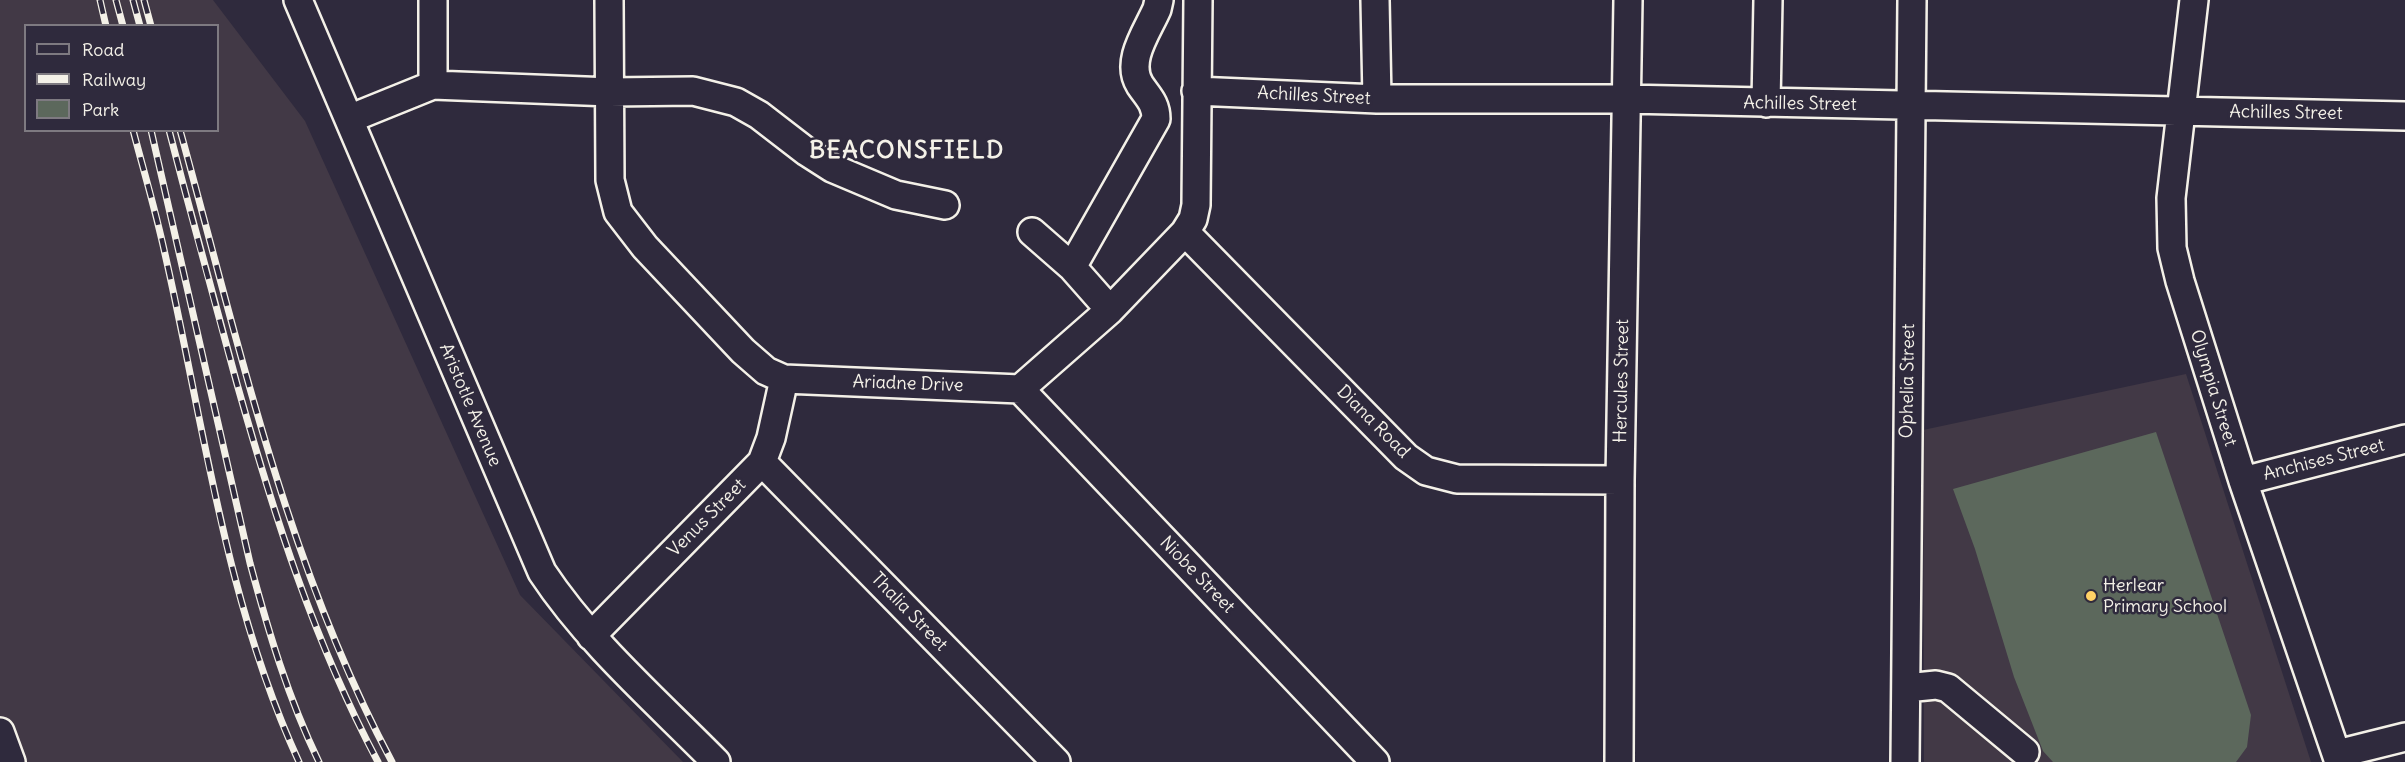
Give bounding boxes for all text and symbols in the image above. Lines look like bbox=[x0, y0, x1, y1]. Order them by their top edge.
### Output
legend bbox=[24, 24, 219, 132]
text: Road bbox=[82, 38, 124, 61]
text: Railway bbox=[82, 68, 146, 91]
street label: Achilles Street bbox=[1257, 82, 1371, 110]
street label: Achilles Street bbox=[1743, 92, 1857, 116]
text: Park bbox=[82, 98, 119, 121]
street label: Achilles Street bbox=[2229, 101, 2343, 125]
district label: BEACONSFIELD bbox=[809, 137, 1005, 165]
street label: Hercules Street bbox=[1610, 319, 1634, 443]
street label: Ophelia Street bbox=[1896, 323, 1920, 439]
street label: Olympia Street bbox=[2185, 327, 2241, 449]
street label: Aristotle Avenue bbox=[434, 340, 506, 470]
street label: Ariadne Drive bbox=[852, 371, 964, 397]
street label: Diana Road bbox=[1332, 381, 1414, 463]
street label: Anchises Street bbox=[2261, 435, 2387, 485]
street label: Venus Street bbox=[663, 474, 751, 562]
street label: Niobe Street bbox=[1155, 532, 1239, 618]
street label: Thalia Street bbox=[866, 568, 952, 656]
place label: Herlear Primary School bbox=[2103, 575, 2227, 618]
marker: Herlear Primary School bbox=[2084, 589, 2098, 603]

